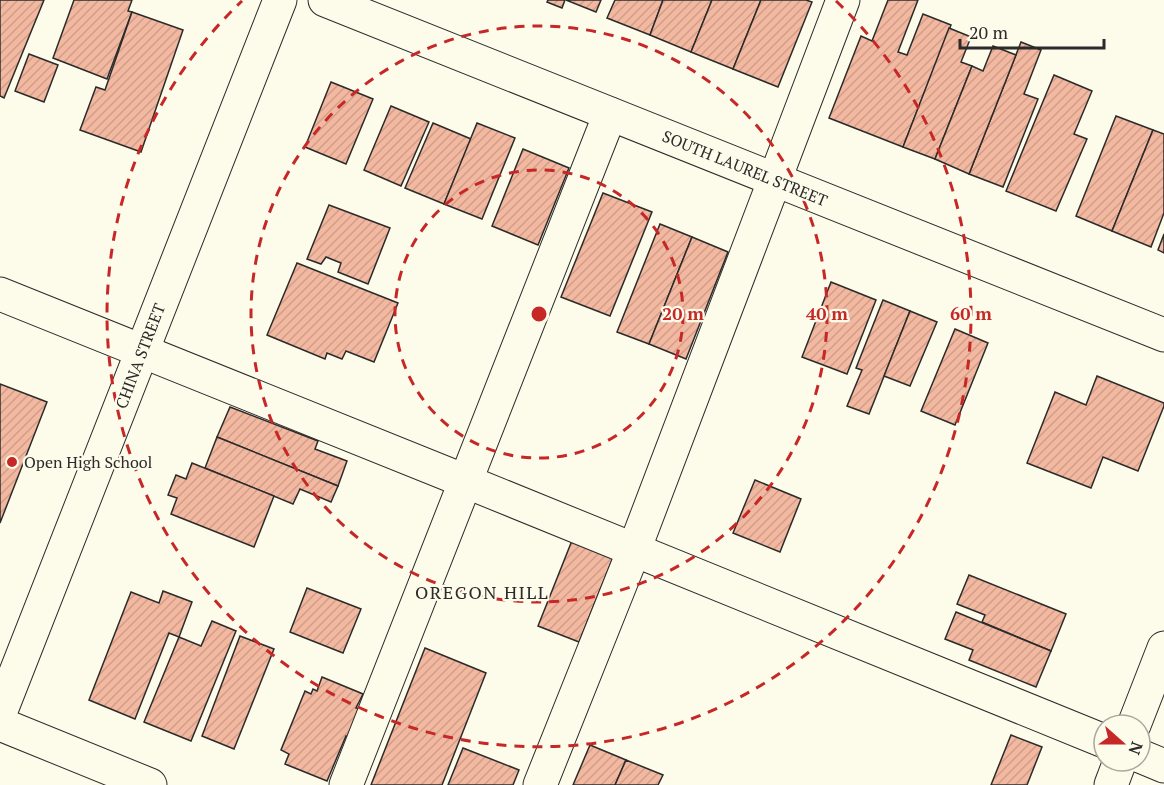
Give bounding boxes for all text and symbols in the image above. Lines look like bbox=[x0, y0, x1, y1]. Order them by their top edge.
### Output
scale bar bbox=[960, 12, 1104, 50]
text: 20 m bbox=[969, 20, 1009, 44]
street label: SOUTH LAUREL STREET bbox=[659, 125, 831, 211]
street label: CHINA STREET bbox=[110, 300, 170, 412]
text: 20 m bbox=[662, 301, 704, 325]
text: 40 m bbox=[806, 301, 848, 325]
text: 60 m bbox=[950, 301, 992, 325]
centre of rings bbox=[529, 304, 549, 324]
place label: Open High School bbox=[24, 451, 153, 473]
marker: Open High School bbox=[5, 455, 19, 469]
district label: OREGON HILL bbox=[415, 580, 549, 604]
north arrow bbox=[1092, 713, 1152, 773]
text: N bbox=[1124, 739, 1148, 758]

